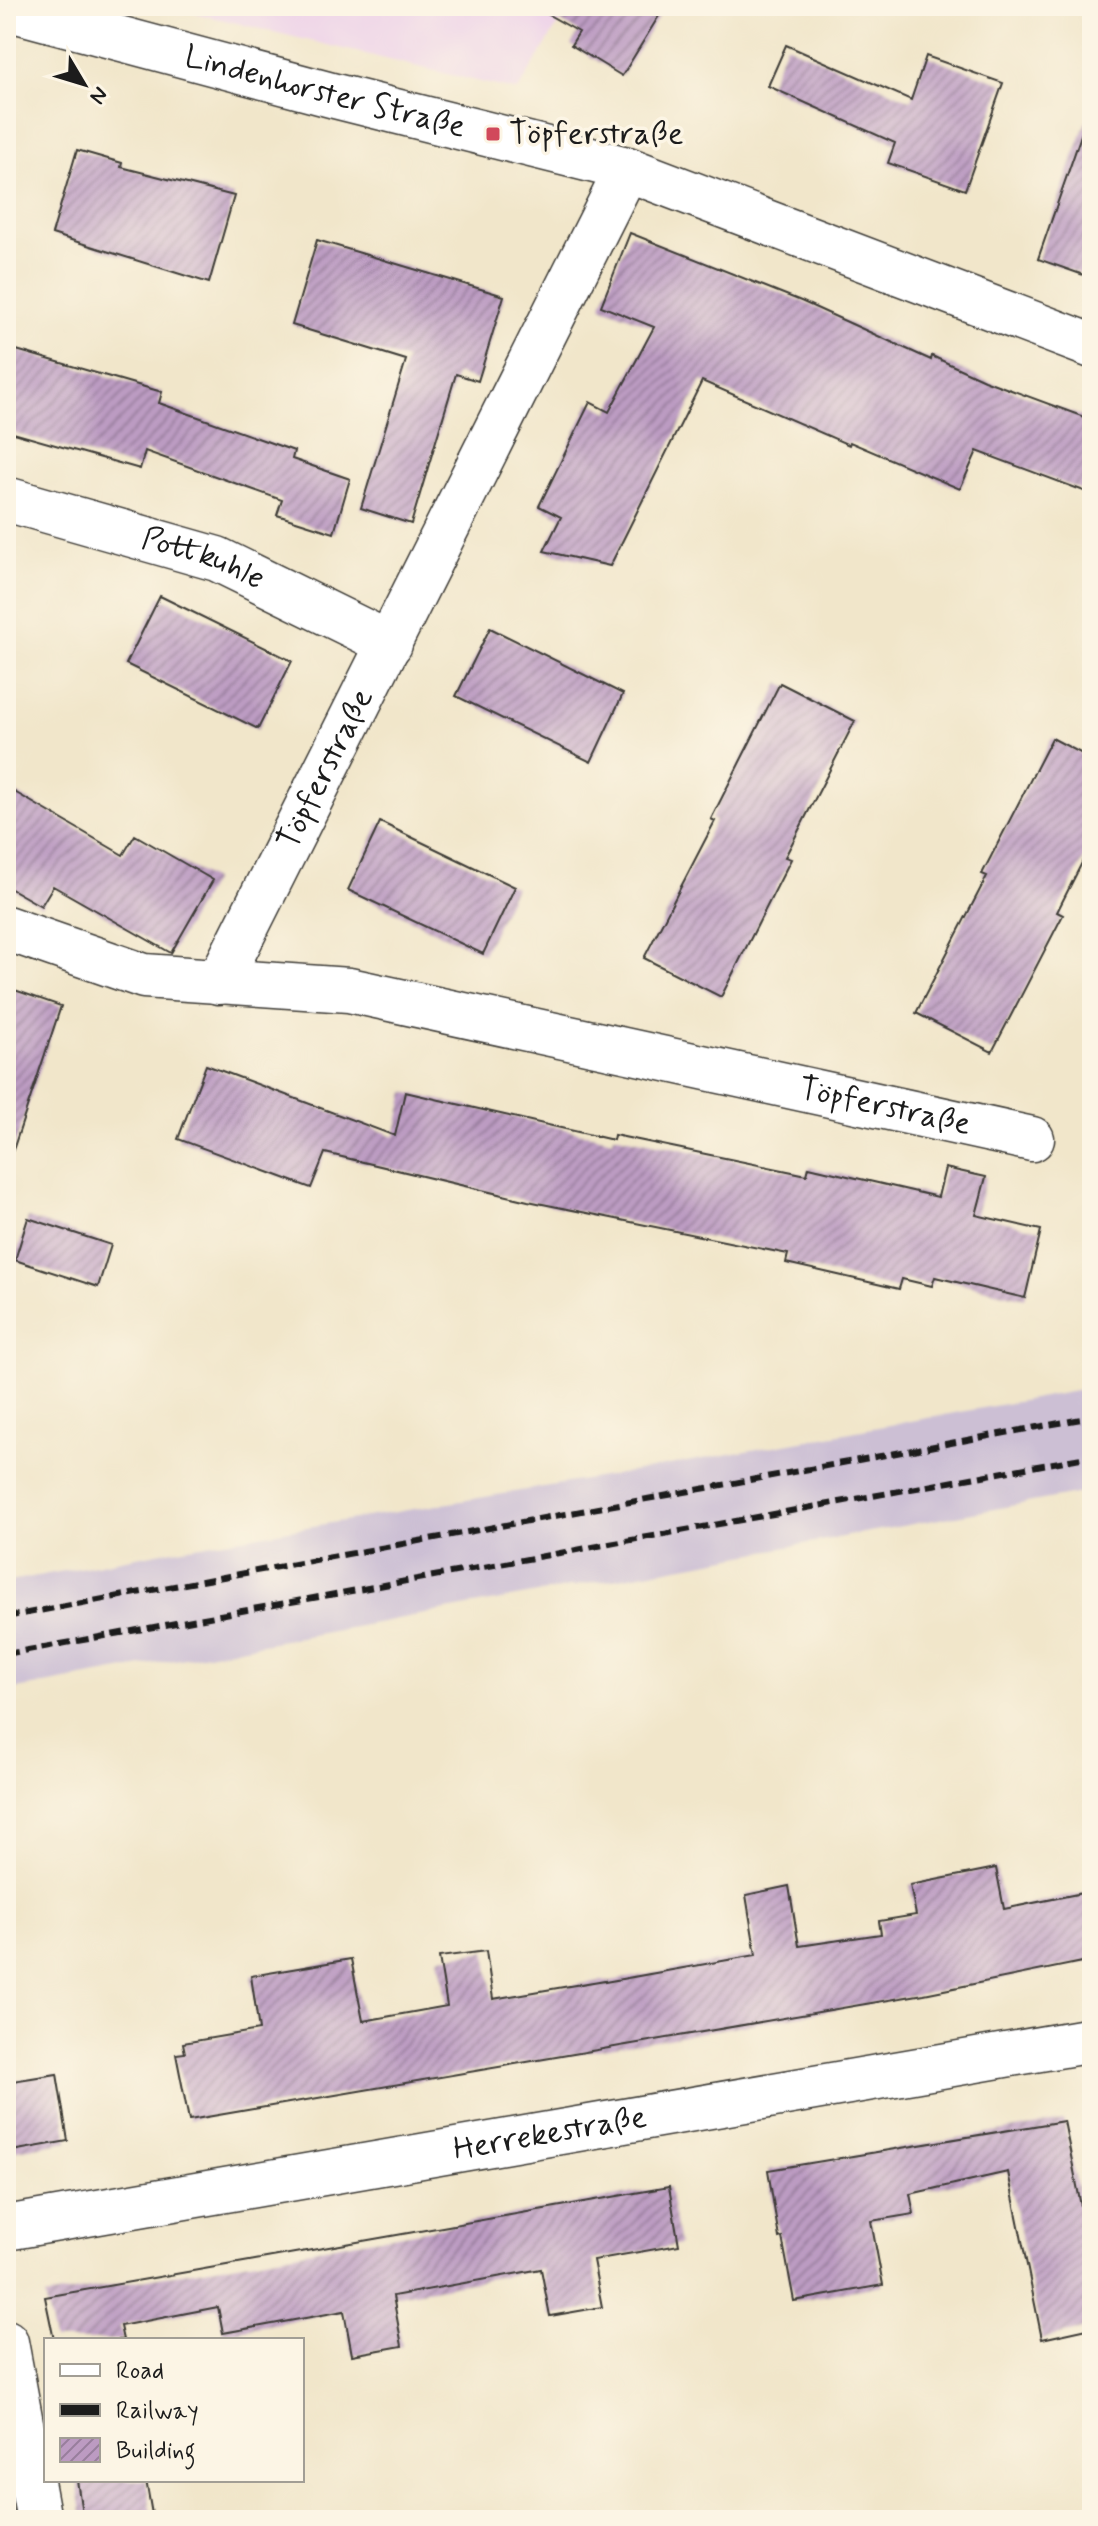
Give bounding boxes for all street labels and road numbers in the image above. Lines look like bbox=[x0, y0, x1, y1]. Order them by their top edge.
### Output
street label: Lindenhorster Straße bbox=[180, 36, 470, 149]
street label: Pottkuhle bbox=[137, 518, 272, 600]
street label: Töpferstraße bbox=[268, 682, 384, 857]
street label: Töpferstraße bbox=[795, 1068, 975, 1146]
street label: Herrekestraße bbox=[450, 2096, 650, 2171]

